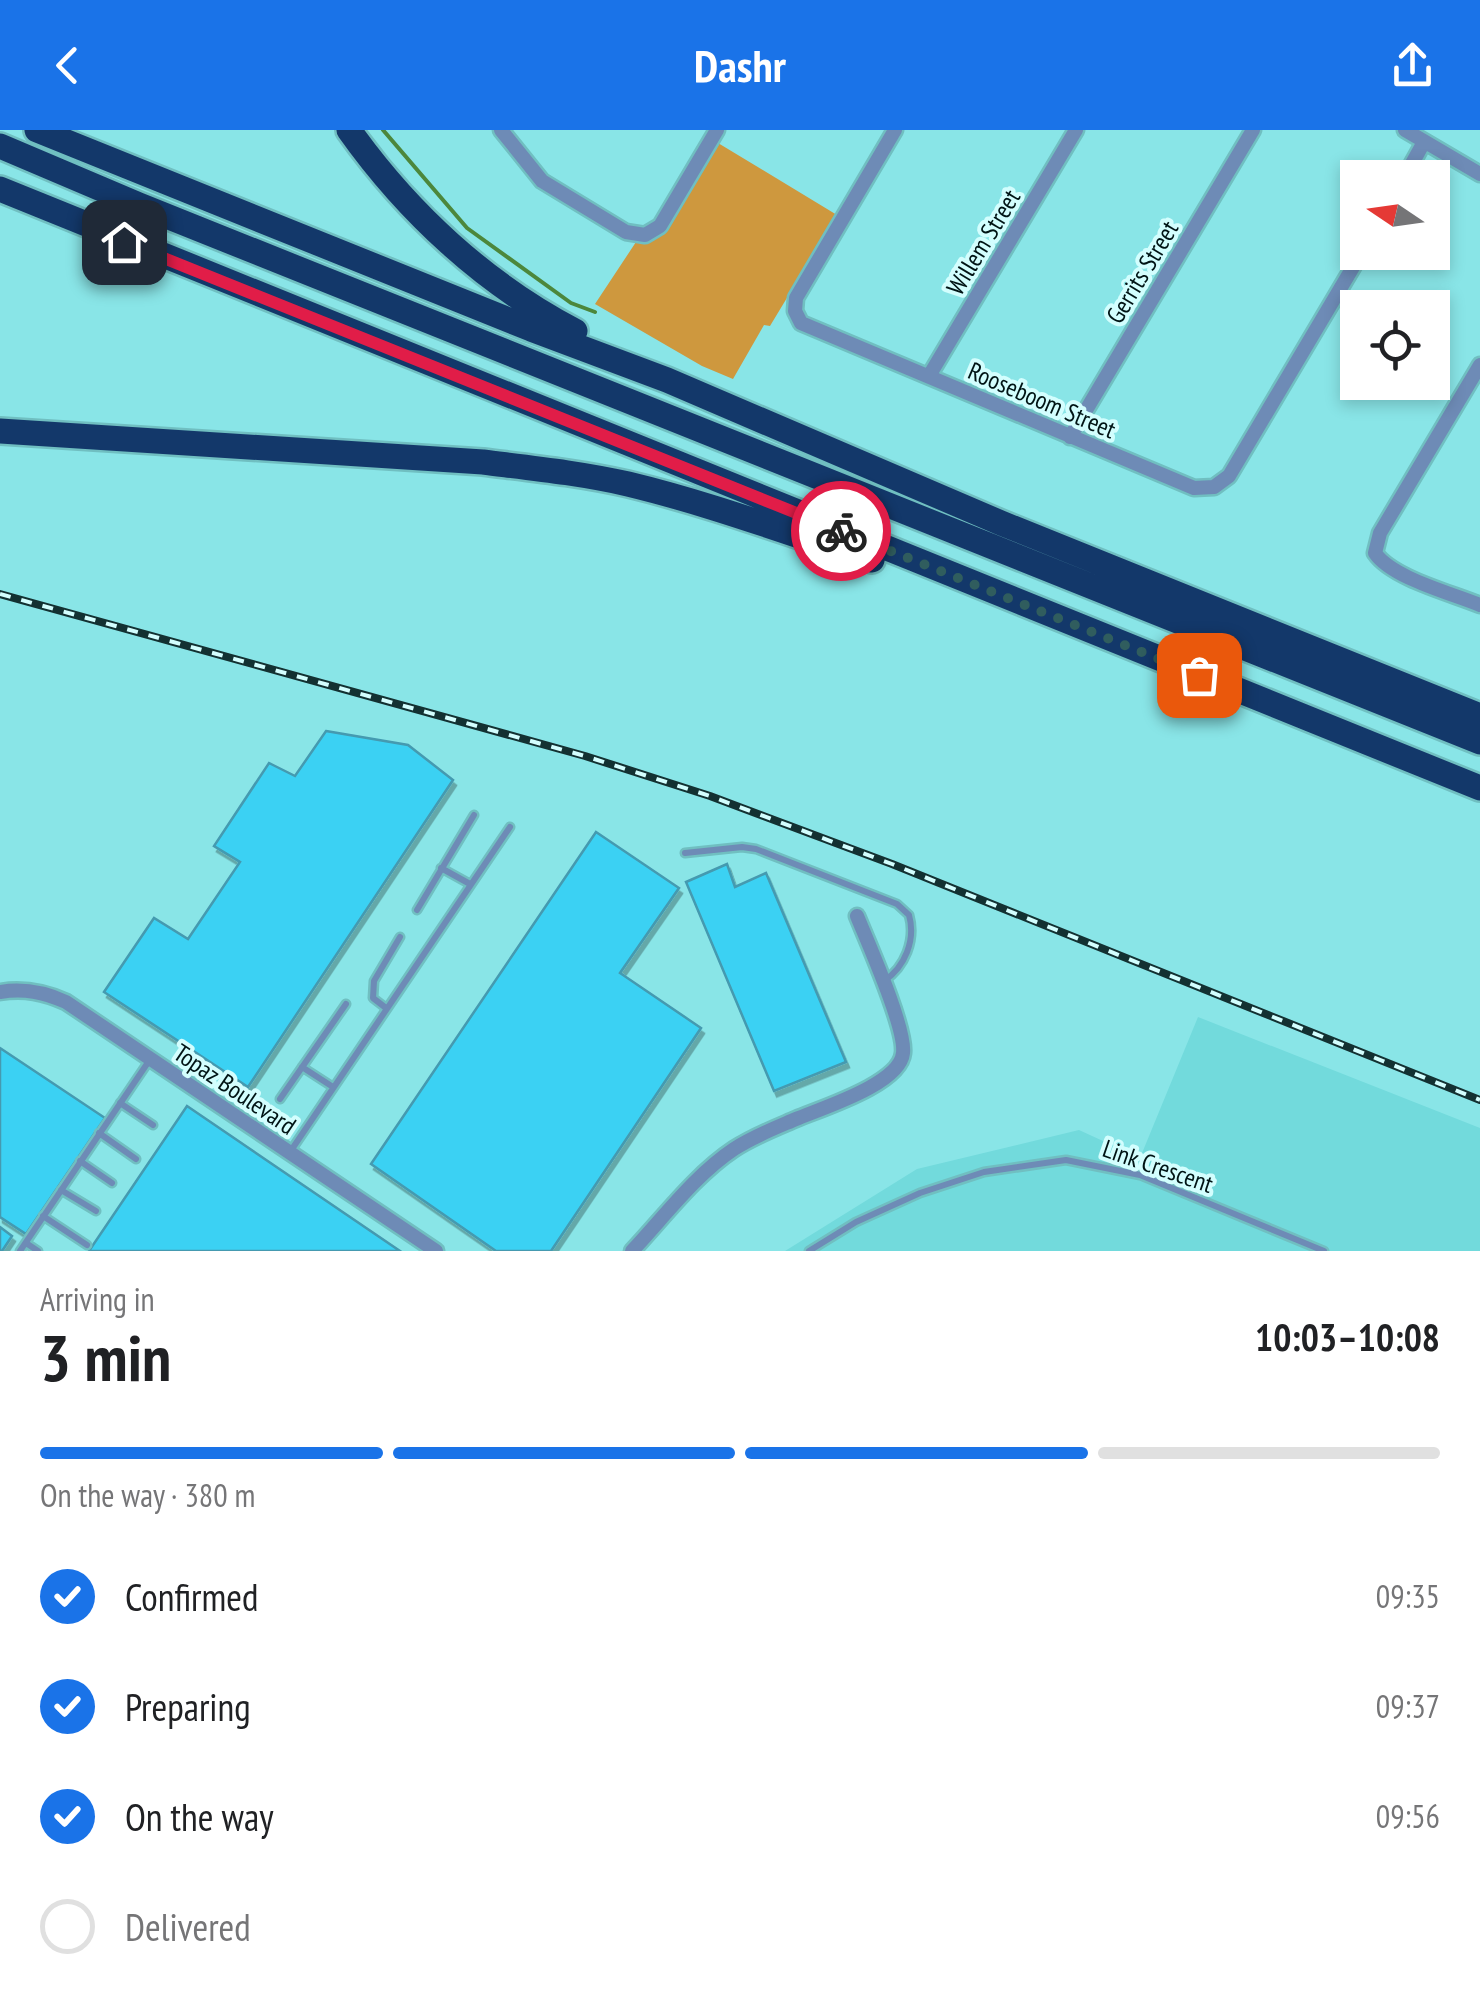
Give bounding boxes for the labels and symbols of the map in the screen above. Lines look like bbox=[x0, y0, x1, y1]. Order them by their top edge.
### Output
north arrow bbox=[1340, 160, 1450, 270]
street label: Willem Street bbox=[939, 183, 1027, 301]
pin bbox=[82, 200, 167, 285]
street label: Gerrits Street bbox=[1099, 215, 1185, 329]
street label: Rooseboom Street bbox=[963, 355, 1121, 445]
courier bbox=[791, 481, 891, 581]
pin bbox=[1157, 633, 1242, 718]
street label: Topaz Boulevard bbox=[168, 1036, 302, 1142]
street label: Link Crescent bbox=[1099, 1132, 1217, 1200]

